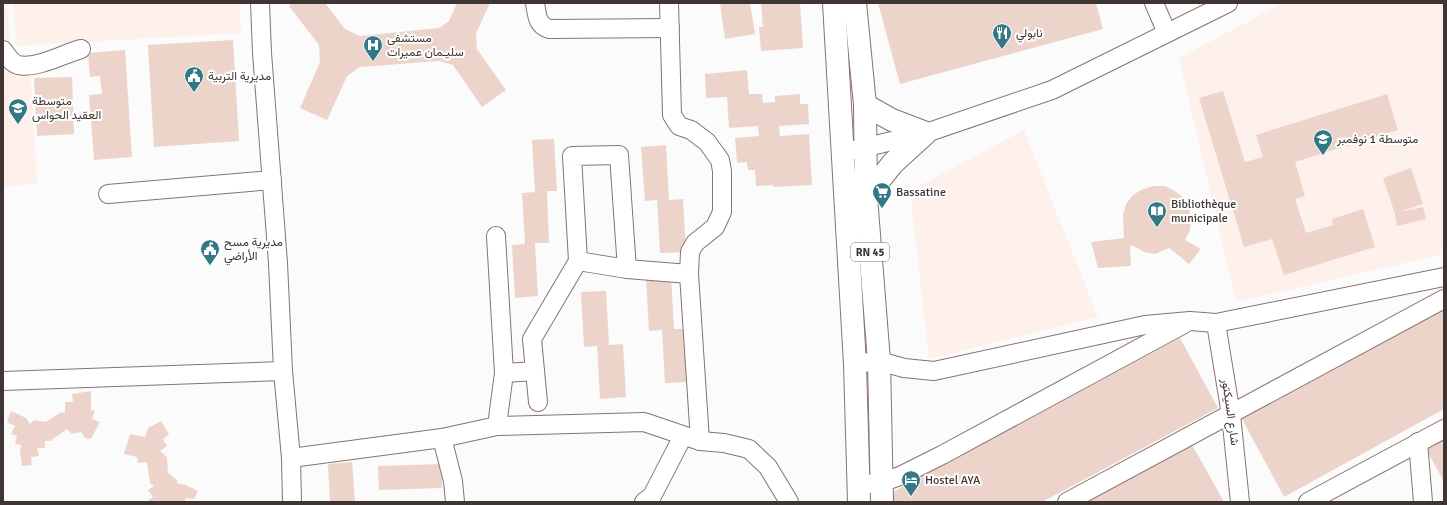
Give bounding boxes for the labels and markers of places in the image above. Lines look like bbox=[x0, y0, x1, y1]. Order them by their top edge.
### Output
restaurant icon: نابولي bbox=[991, 22, 1013, 50]
place label: نابولي bbox=[1016, 26, 1043, 43]
place label: مستشفى سليـمان عميرات bbox=[387, 31, 464, 60]
hospital icon: مستشفى سليـمان عميرات bbox=[362, 34, 384, 62]
public building icon: مديرية التربية bbox=[183, 65, 205, 93]
place label: مديرية التربية bbox=[208, 69, 271, 84]
place label: متوسطة العقيد الحواس bbox=[32, 94, 101, 123]
school or university icon: متوسطة العقيد الحواس bbox=[7, 97, 29, 125]
school or university icon: متوسطة 1 نوفمبر bbox=[1312, 128, 1334, 156]
place label: متوسطة 1 نوفمبر bbox=[1336, 132, 1419, 147]
supermarket icon: Bassatine bbox=[871, 181, 893, 209]
place label: Bassatine bbox=[896, 185, 946, 200]
place label: Bibliothèque municipale bbox=[1171, 197, 1236, 226]
library icon: Bibliothèque municipale bbox=[1146, 200, 1168, 228]
place label: مديرية مسح الأراضي bbox=[224, 235, 283, 266]
public building icon: مديرية مسح الأراضي bbox=[199, 238, 221, 266]
hotel icon: Hostel AYA bbox=[900, 469, 922, 497]
place label: Hostel AYA bbox=[925, 473, 981, 488]

